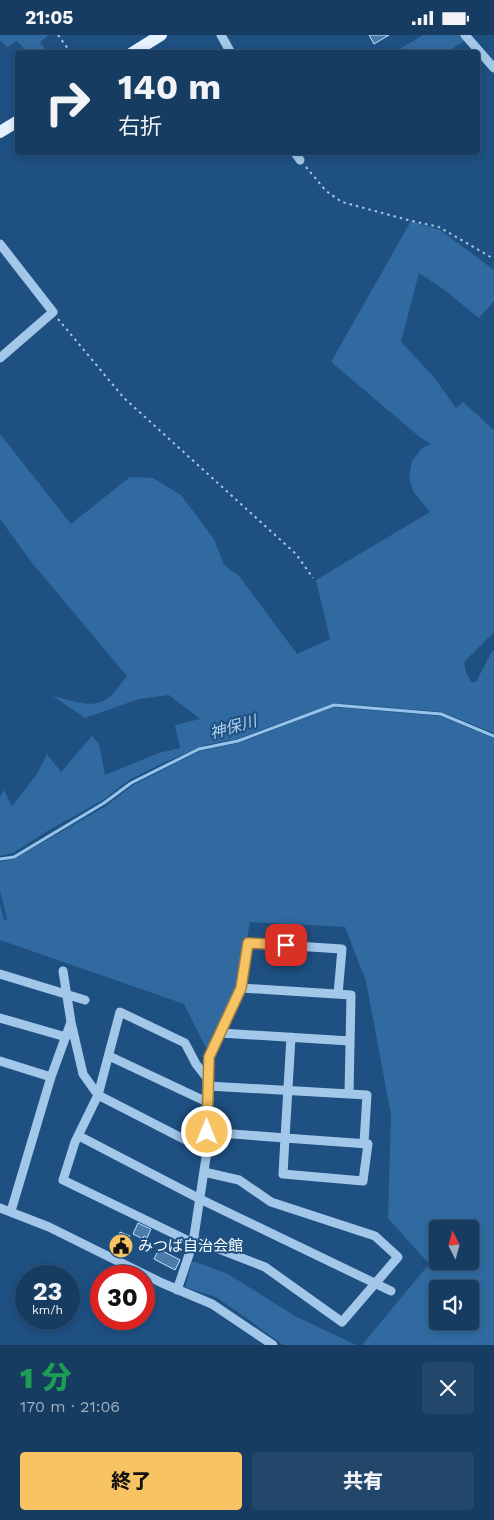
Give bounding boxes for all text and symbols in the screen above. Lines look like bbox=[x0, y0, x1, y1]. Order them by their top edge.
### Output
text: 21:05 bbox=[25, 6, 73, 29]
text: 140 m bbox=[118, 66, 221, 108]
icon: right bbox=[35, 70, 100, 135]
text: 右折 bbox=[118, 114, 162, 139]
water label: 神保川 bbox=[207, 711, 261, 743]
pin bbox=[265, 924, 307, 966]
icon: arrive bbox=[272, 931, 300, 959]
position arrow bbox=[180, 1105, 232, 1157]
north arrow bbox=[429, 1220, 479, 1270]
map controls bbox=[429, 1220, 479, 1330]
public building icon: みつば自治会館 bbox=[108, 1233, 134, 1259]
place label: みつば自治会館 bbox=[138, 1237, 243, 1255]
speed limit sign: 30 bbox=[90, 1265, 155, 1330]
text: 23 bbox=[33, 1277, 62, 1306]
button: sound bbox=[429, 1280, 479, 1330]
text: km/h bbox=[32, 1303, 63, 1317]
text: 1 分 bbox=[20, 1360, 71, 1395]
button: close bbox=[422, 1362, 474, 1414]
text: 170 m · 21:06 bbox=[20, 1397, 120, 1416]
button: 終了 bbox=[20, 1452, 242, 1510]
button: 共有 bbox=[252, 1452, 474, 1510]

